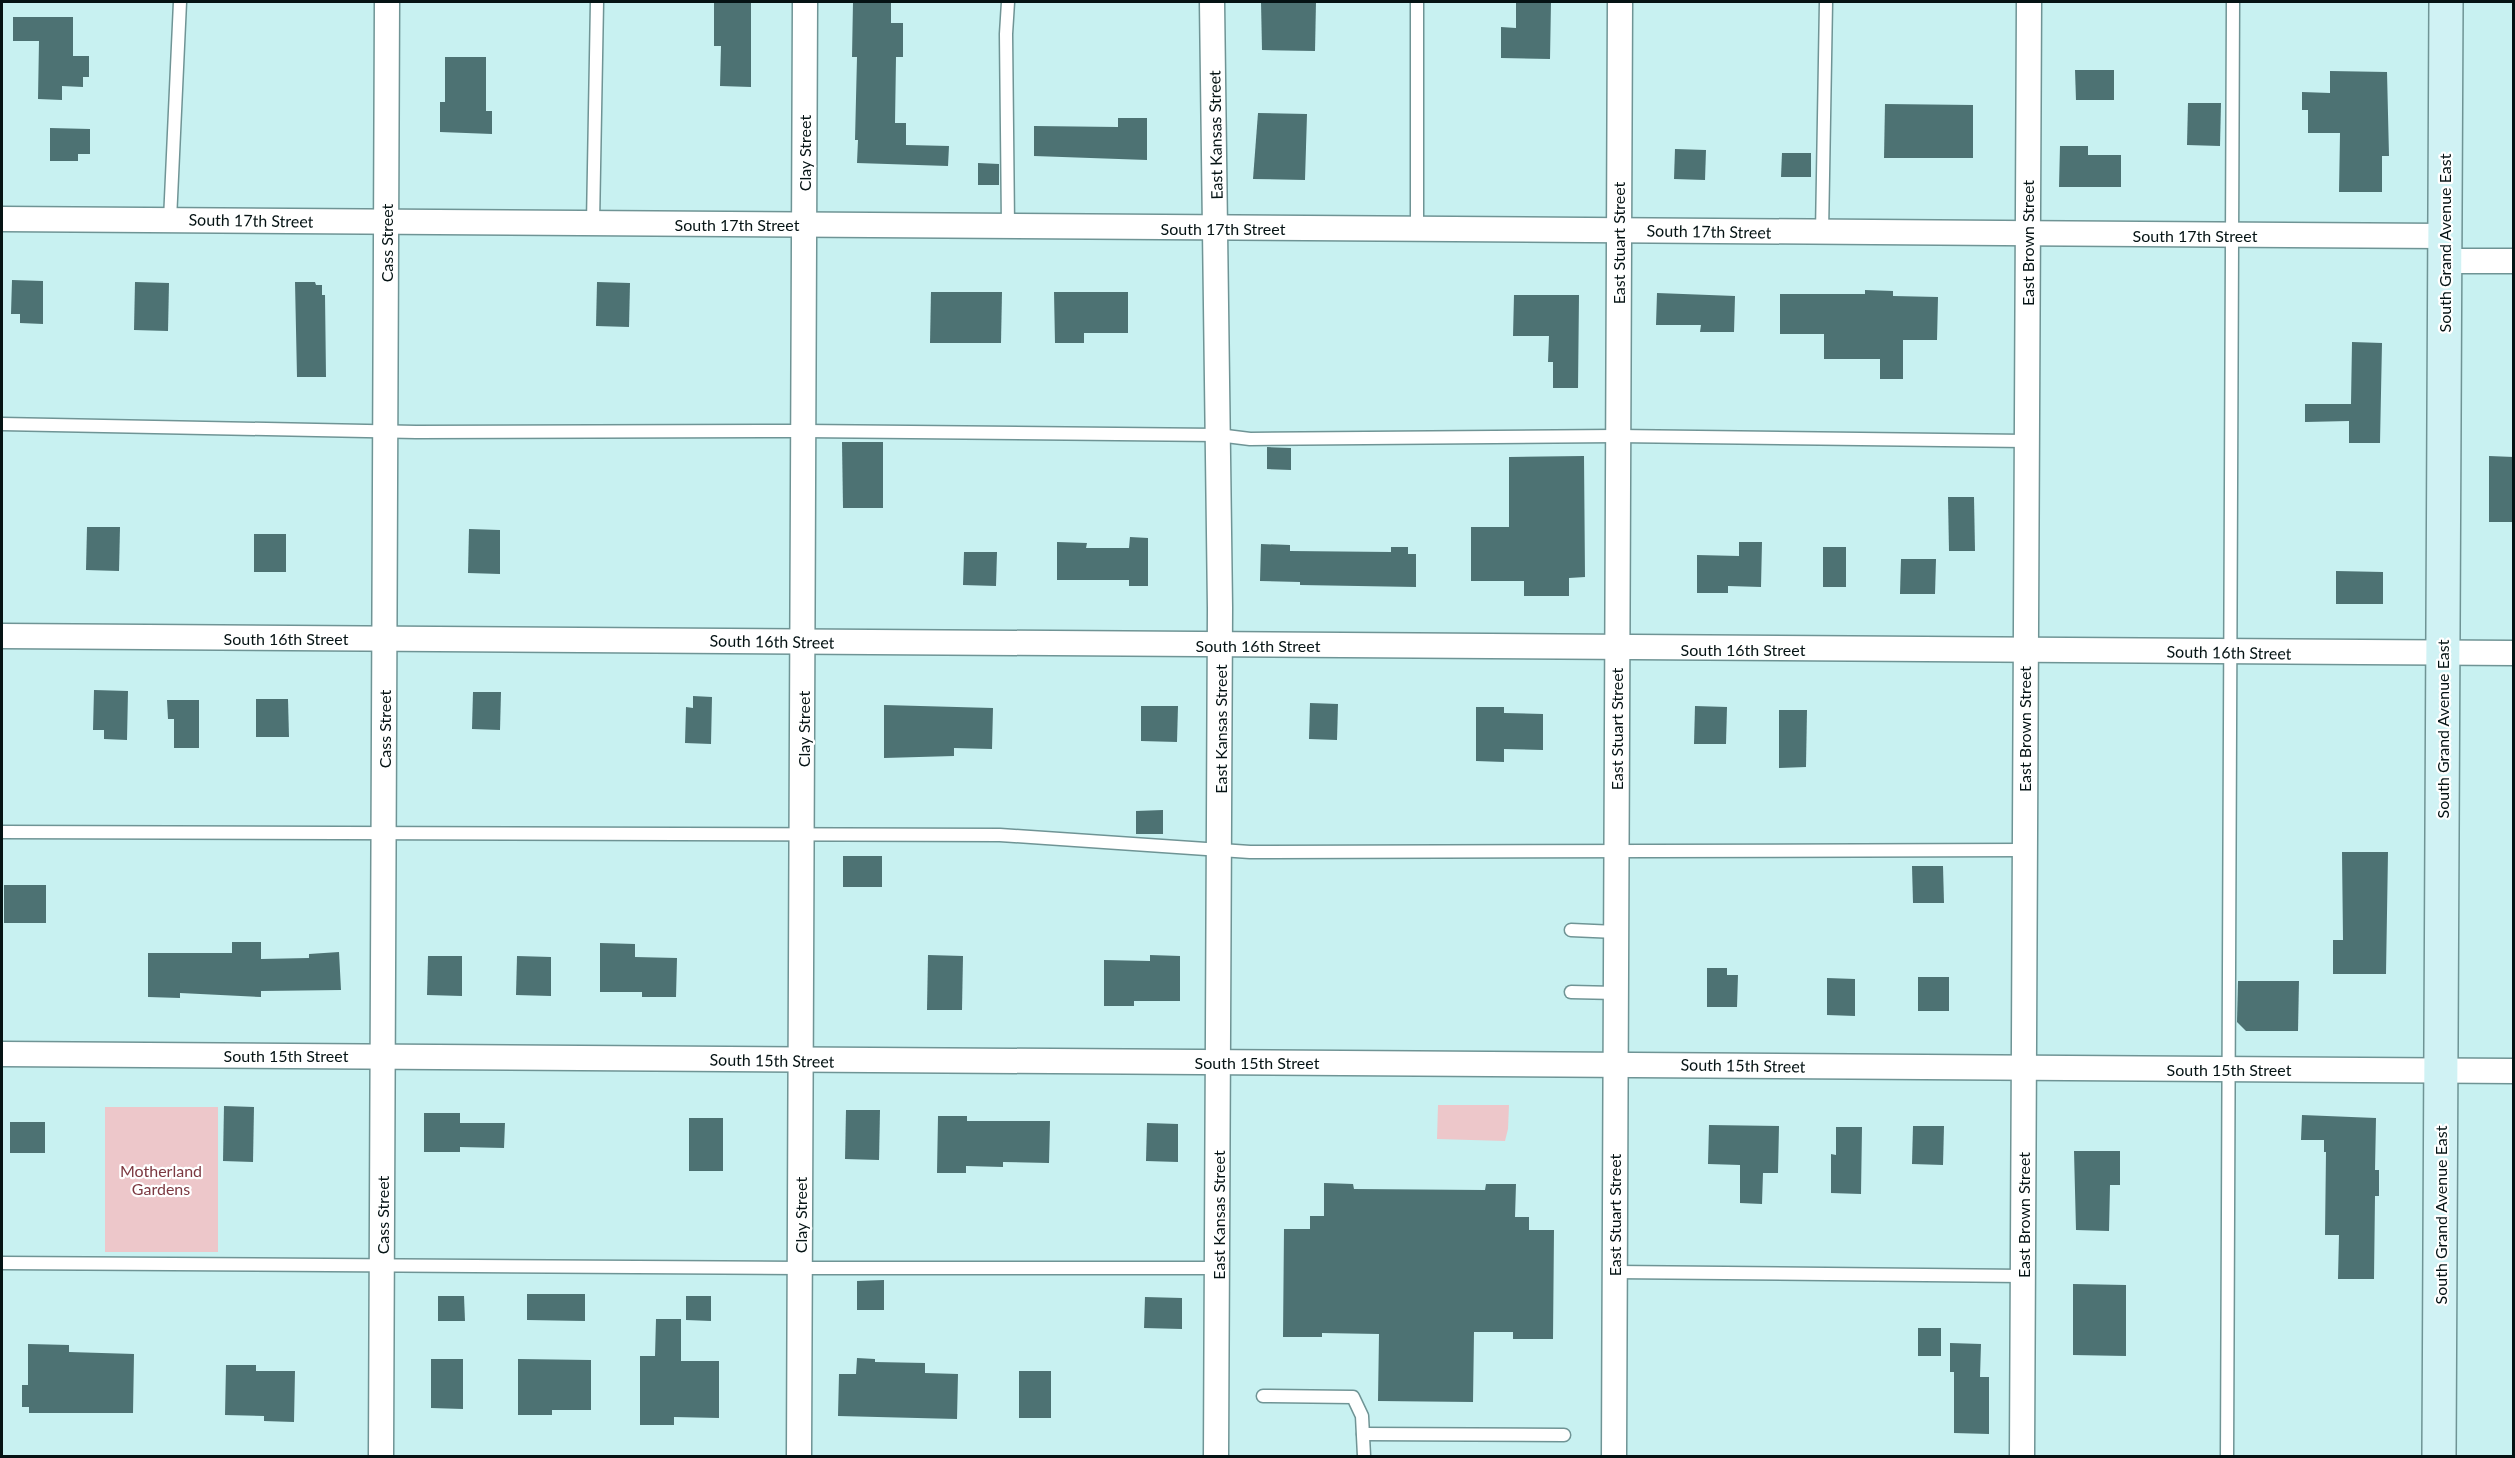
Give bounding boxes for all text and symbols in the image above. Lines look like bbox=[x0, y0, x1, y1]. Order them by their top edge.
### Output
street label: East Kansas Street bbox=[1204, 70, 1226, 200]
street label: Clay Street bbox=[795, 115, 814, 191]
street label: South Grand Avenue East bbox=[2435, 153, 2454, 332]
street label: East Brown Street bbox=[2018, 180, 2037, 306]
street label: East Stuart Street bbox=[1609, 181, 1628, 304]
street label: Cass Street bbox=[377, 203, 396, 282]
street label: South 17th Street bbox=[188, 209, 314, 231]
street label: South 17th Street bbox=[675, 215, 800, 234]
street label: South 17th Street bbox=[1161, 219, 1286, 238]
street label: South 17th Street bbox=[1646, 220, 1772, 242]
street label: South 17th Street bbox=[2133, 226, 2258, 245]
street label: South 16th Street bbox=[224, 629, 349, 648]
street label: South 16th Street bbox=[709, 630, 835, 652]
street label: South 16th Street bbox=[1196, 636, 1321, 655]
street label: South Grand Avenue East bbox=[2433, 639, 2452, 818]
street label: South 16th Street bbox=[1681, 640, 1806, 659]
street label: South 16th Street bbox=[2166, 641, 2292, 663]
street label: East Kansas Street bbox=[1211, 664, 1230, 794]
street label: East Brown Street bbox=[2015, 666, 2034, 792]
street label: East Stuart Street bbox=[1607, 667, 1626, 790]
street label: Cass Street bbox=[375, 689, 394, 768]
street label: Clay Street bbox=[794, 691, 813, 767]
street label: South 15th Street bbox=[224, 1046, 349, 1065]
street label: South 15th Street bbox=[709, 1049, 835, 1071]
street label: South 15th Street bbox=[1195, 1053, 1320, 1072]
street label: South 15th Street bbox=[1680, 1054, 1806, 1076]
street label: South 15th Street bbox=[2167, 1060, 2292, 1079]
street label: South Grand Avenue East bbox=[2431, 1125, 2450, 1304]
street label: East Kansas Street bbox=[1209, 1150, 1228, 1280]
street label: East Brown Street bbox=[2014, 1152, 2033, 1278]
street label: East Stuart Street bbox=[1605, 1153, 1624, 1276]
park label: Motherland Gardens bbox=[120, 1161, 202, 1198]
street label: Cass Street bbox=[373, 1175, 392, 1254]
street label: Clay Street bbox=[791, 1177, 810, 1253]

